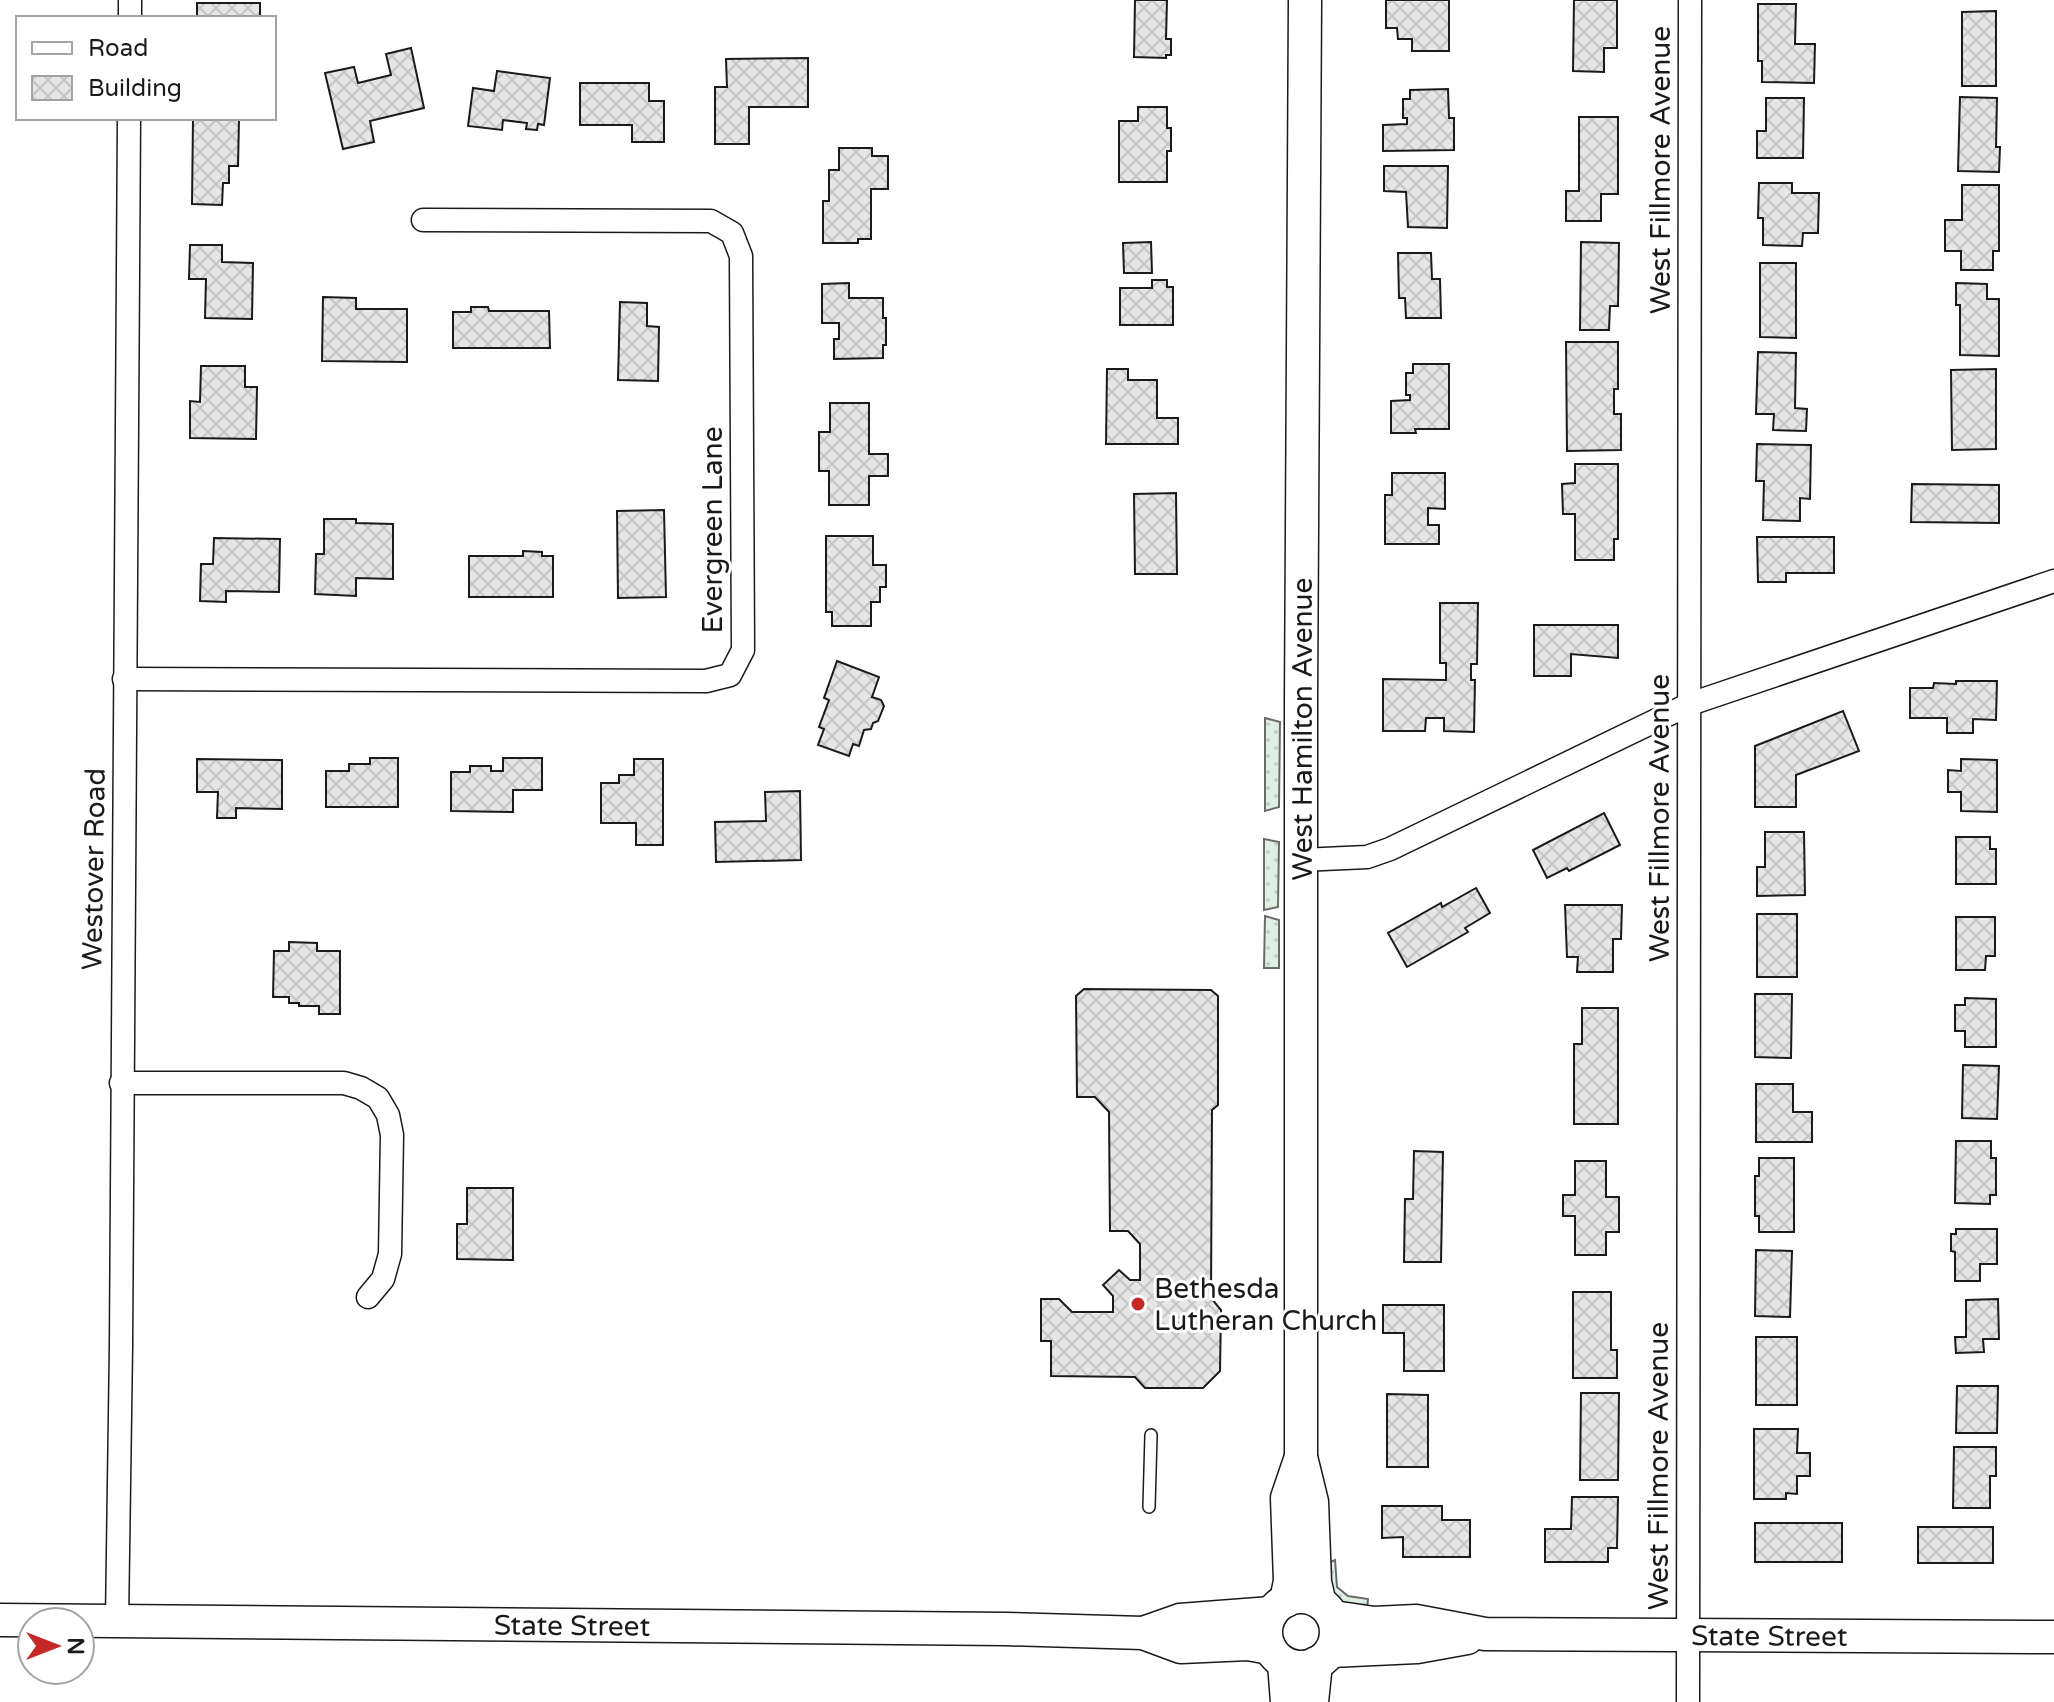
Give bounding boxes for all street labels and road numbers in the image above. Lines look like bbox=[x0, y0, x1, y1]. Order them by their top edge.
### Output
street label: West Fillmore Avenue bbox=[1644, 26, 1678, 314]
street label: Evergreen Lane bbox=[696, 427, 730, 633]
street label: West Hamilton Avenue bbox=[1286, 578, 1320, 880]
street label: West Fillmore Avenue bbox=[1643, 674, 1677, 962]
street label: Westover Road bbox=[75, 768, 113, 971]
street label: West Fillmore Avenue bbox=[1642, 1322, 1676, 1610]
street label: State Street bbox=[494, 1608, 651, 1644]
street label: State Street bbox=[1691, 1619, 1848, 1654]

